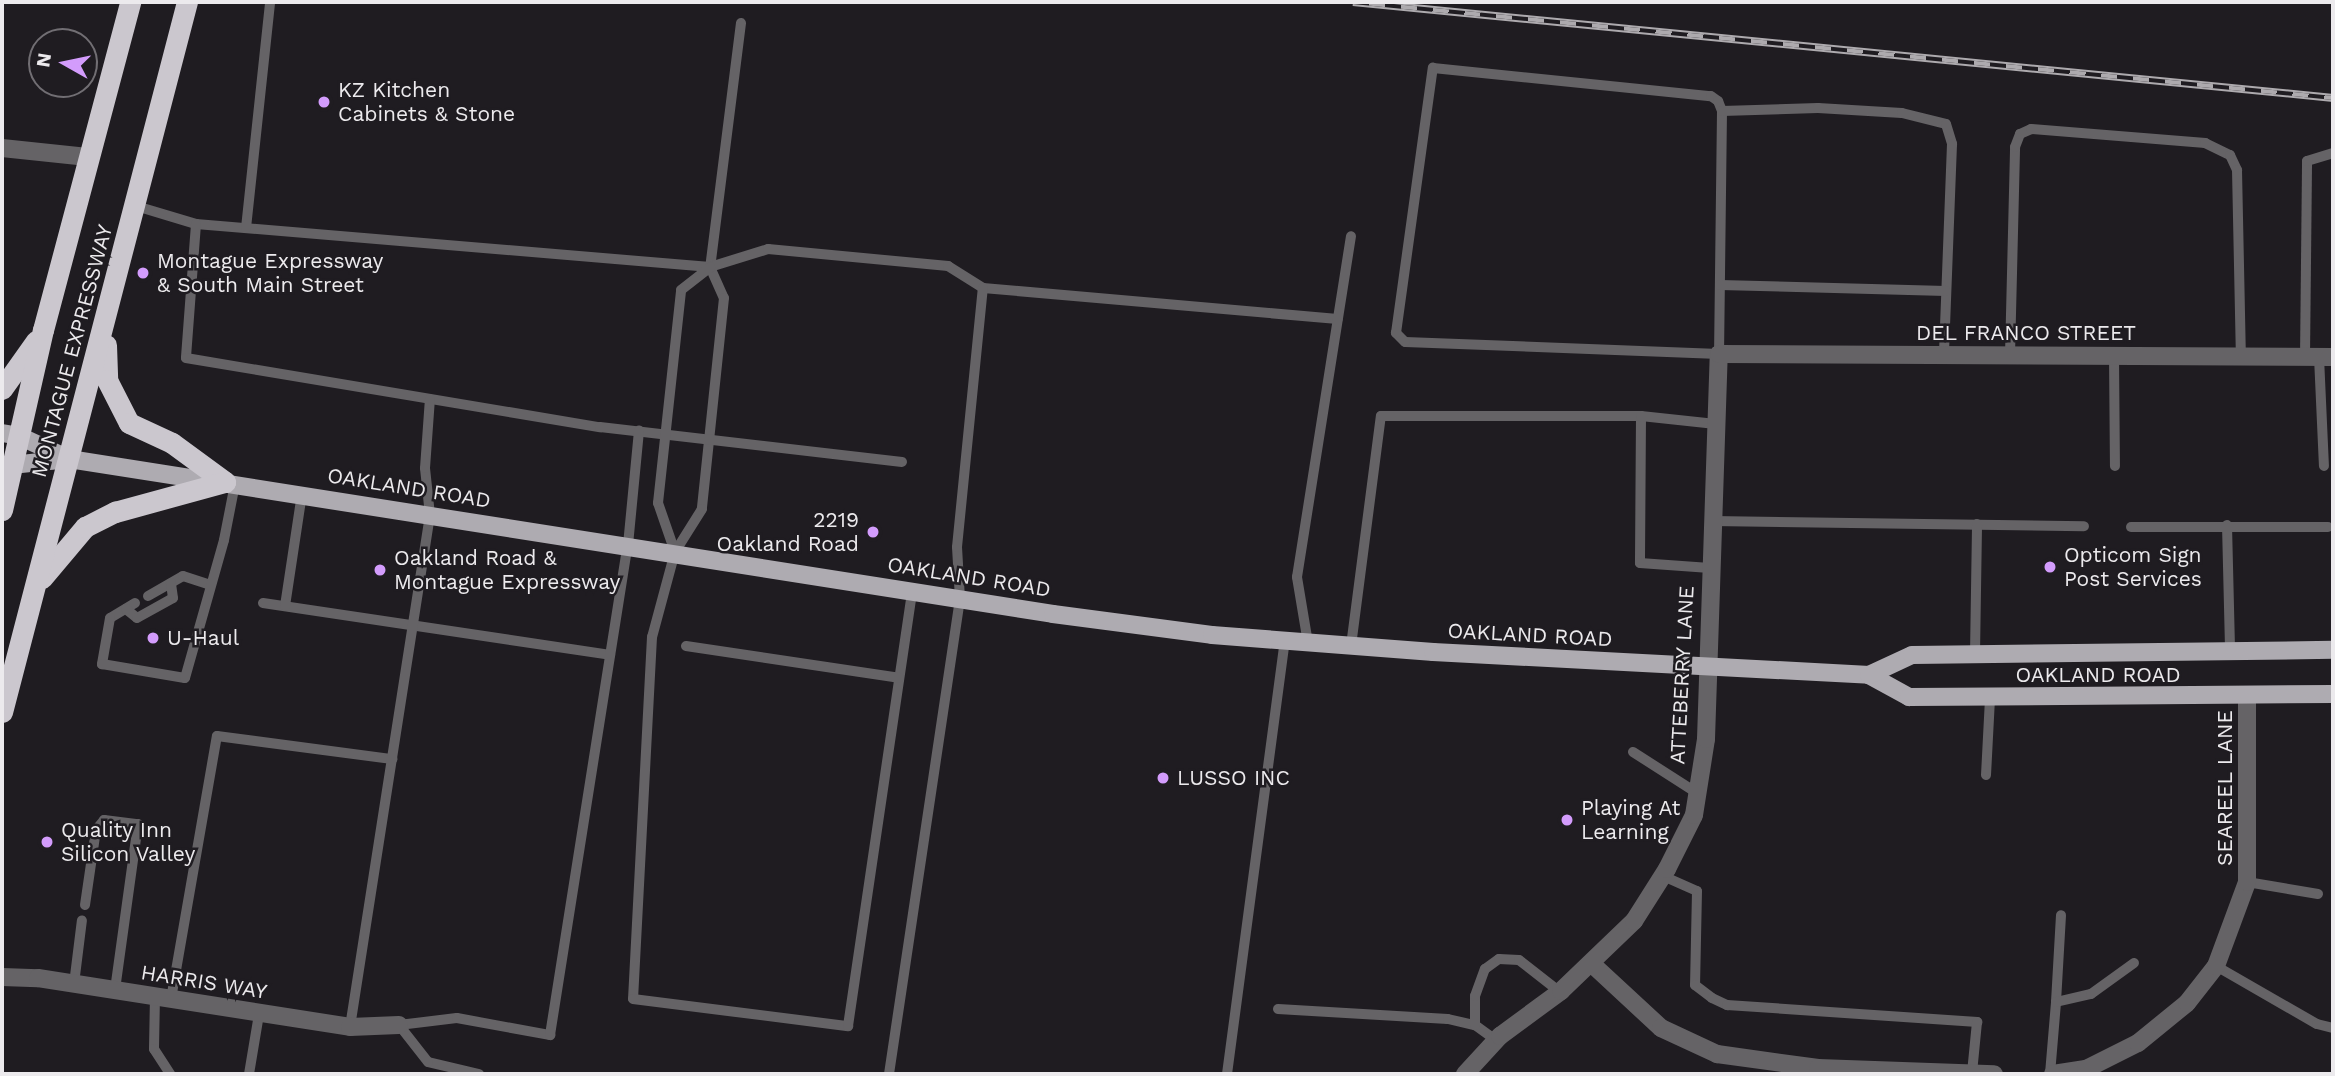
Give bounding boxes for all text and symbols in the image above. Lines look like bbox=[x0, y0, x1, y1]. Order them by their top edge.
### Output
north arrow bbox=[28, 28, 98, 98]
text: N bbox=[31, 51, 56, 69]
place label: KZ Kitchen Cabinets & Stone bbox=[338, 77, 515, 127]
marker: KZ Kitchen Cabinets & Stone bbox=[316, 94, 332, 110]
street label: MONTAGUE EXPRESSWAY bbox=[26, 222, 118, 480]
place label: Montague Expressway & South Main Street bbox=[157, 248, 383, 298]
marker: Montague Expressway & South Main Street bbox=[135, 265, 151, 281]
street label: DEL FRANCO STREET bbox=[1916, 320, 2136, 346]
street label: OAKLAND ROAD bbox=[325, 463, 493, 513]
place label: 2219 Oakland Road bbox=[717, 507, 859, 557]
marker: 2219 Oakland Road bbox=[865, 524, 881, 540]
place label: Opticom Sign Post Services bbox=[2064, 542, 2202, 592]
place label: Oakland Road & Montague Expressway bbox=[394, 545, 620, 595]
street label: OAKLAND ROAD bbox=[885, 552, 1053, 602]
marker: Opticom Sign Post Services bbox=[2042, 559, 2058, 575]
marker: Oakland Road & Montague Expressway bbox=[372, 562, 388, 578]
street label: ATTEBERRY LANE bbox=[1665, 585, 1699, 765]
street label: OAKLAND ROAD bbox=[1447, 618, 1613, 652]
place label: U-Haul bbox=[167, 625, 239, 651]
marker: U-Haul bbox=[145, 630, 161, 646]
street label: OAKLAND ROAD bbox=[2015, 662, 2181, 688]
street label: SEAREEL LANE bbox=[2212, 710, 2238, 866]
place label: LUSSO INC bbox=[1177, 765, 1290, 791]
marker: LUSSO INC bbox=[1155, 770, 1171, 786]
place label: Playing At Learning bbox=[1581, 795, 1681, 845]
marker: Playing At Learning bbox=[1559, 812, 1575, 828]
place label: Quality Inn Silicon Valley bbox=[61, 817, 196, 867]
marker: Quality Inn Silicon Valley bbox=[39, 834, 55, 850]
street label: HARRIS WAY bbox=[139, 960, 269, 1004]

